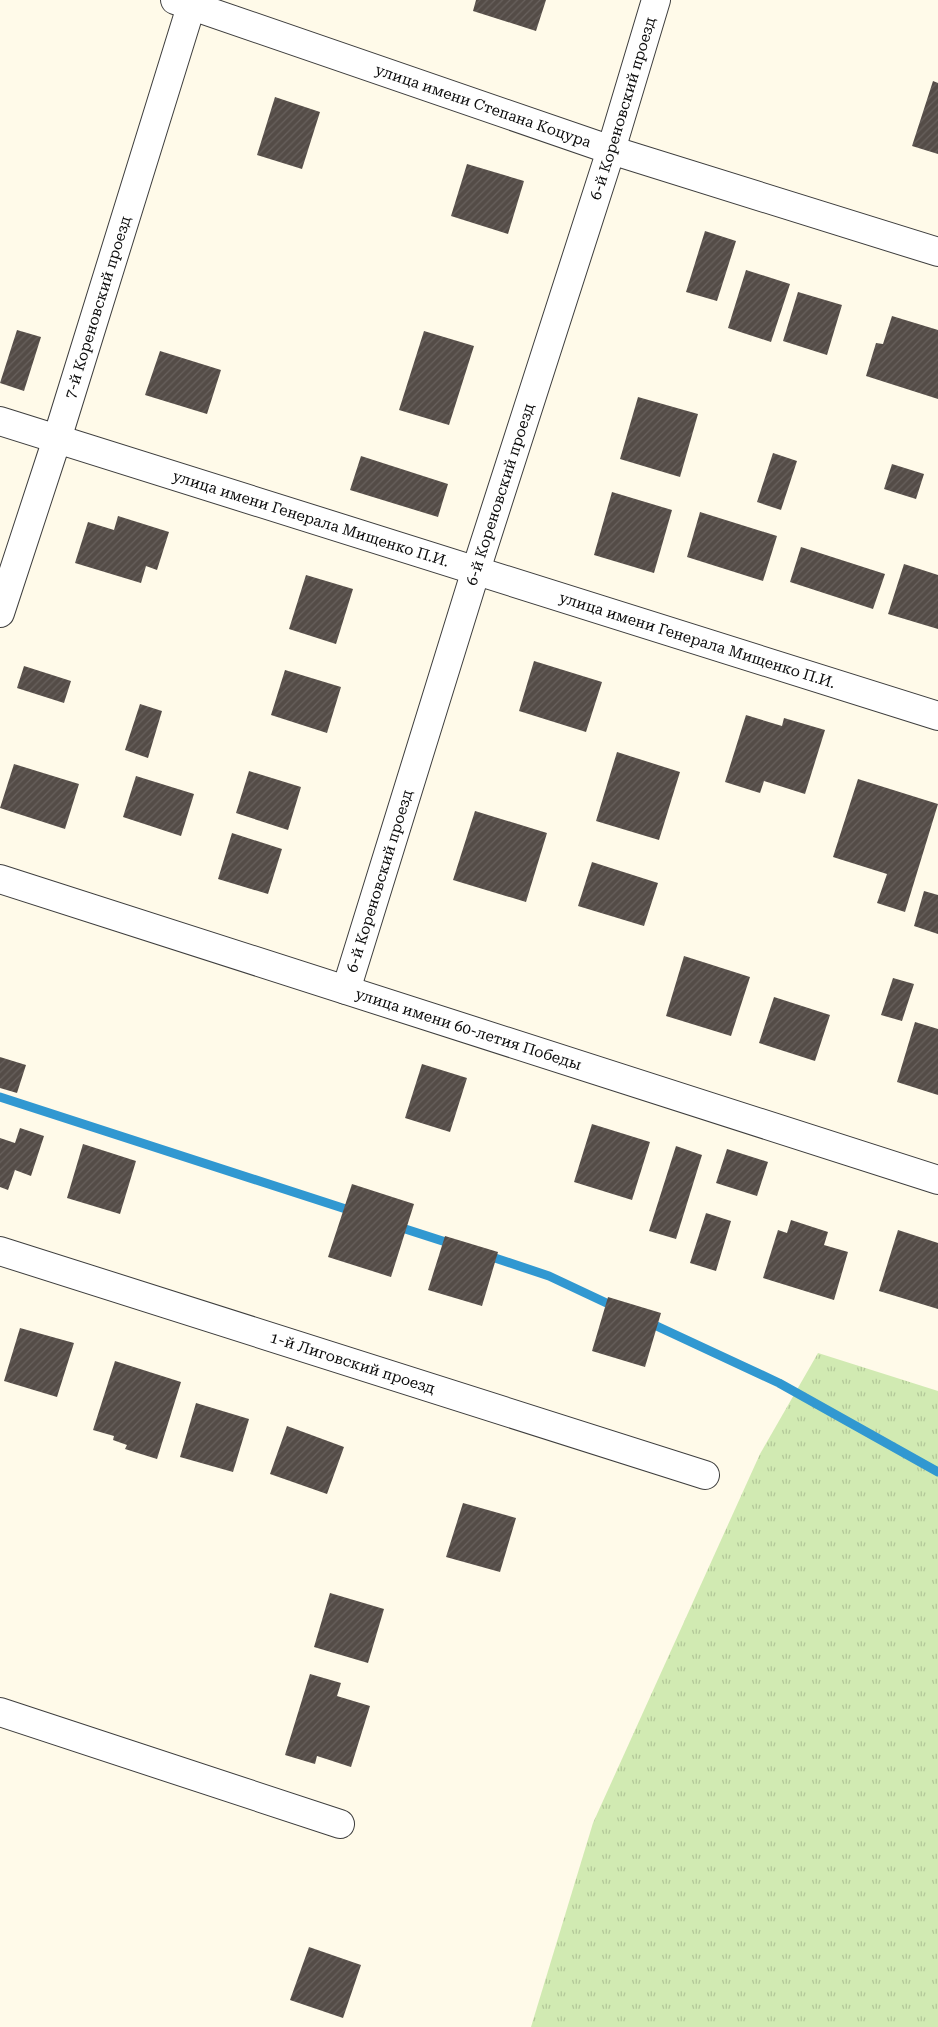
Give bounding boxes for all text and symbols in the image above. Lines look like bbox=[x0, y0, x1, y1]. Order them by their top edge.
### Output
street label: 6-й Кореновский проезд bbox=[587, 14, 660, 202]
street label: улица имени Степана Коцура bbox=[373, 61, 593, 151]
street label: 7-й Кореновский проезд bbox=[61, 213, 135, 401]
street label: 6-й Кореновский проезд bbox=[463, 401, 538, 588]
street label: улица имени Генерала Мищенко П.И. bbox=[171, 467, 451, 571]
street label: улица имени Генерала Мищенко П.И. bbox=[557, 588, 838, 692]
street label: 6-й Кореновский проезд bbox=[343, 787, 417, 975]
street label: улица имени 60-летия Победы bbox=[353, 985, 584, 1074]
street label: 1-й Лиговский проезд bbox=[268, 1328, 438, 1398]

